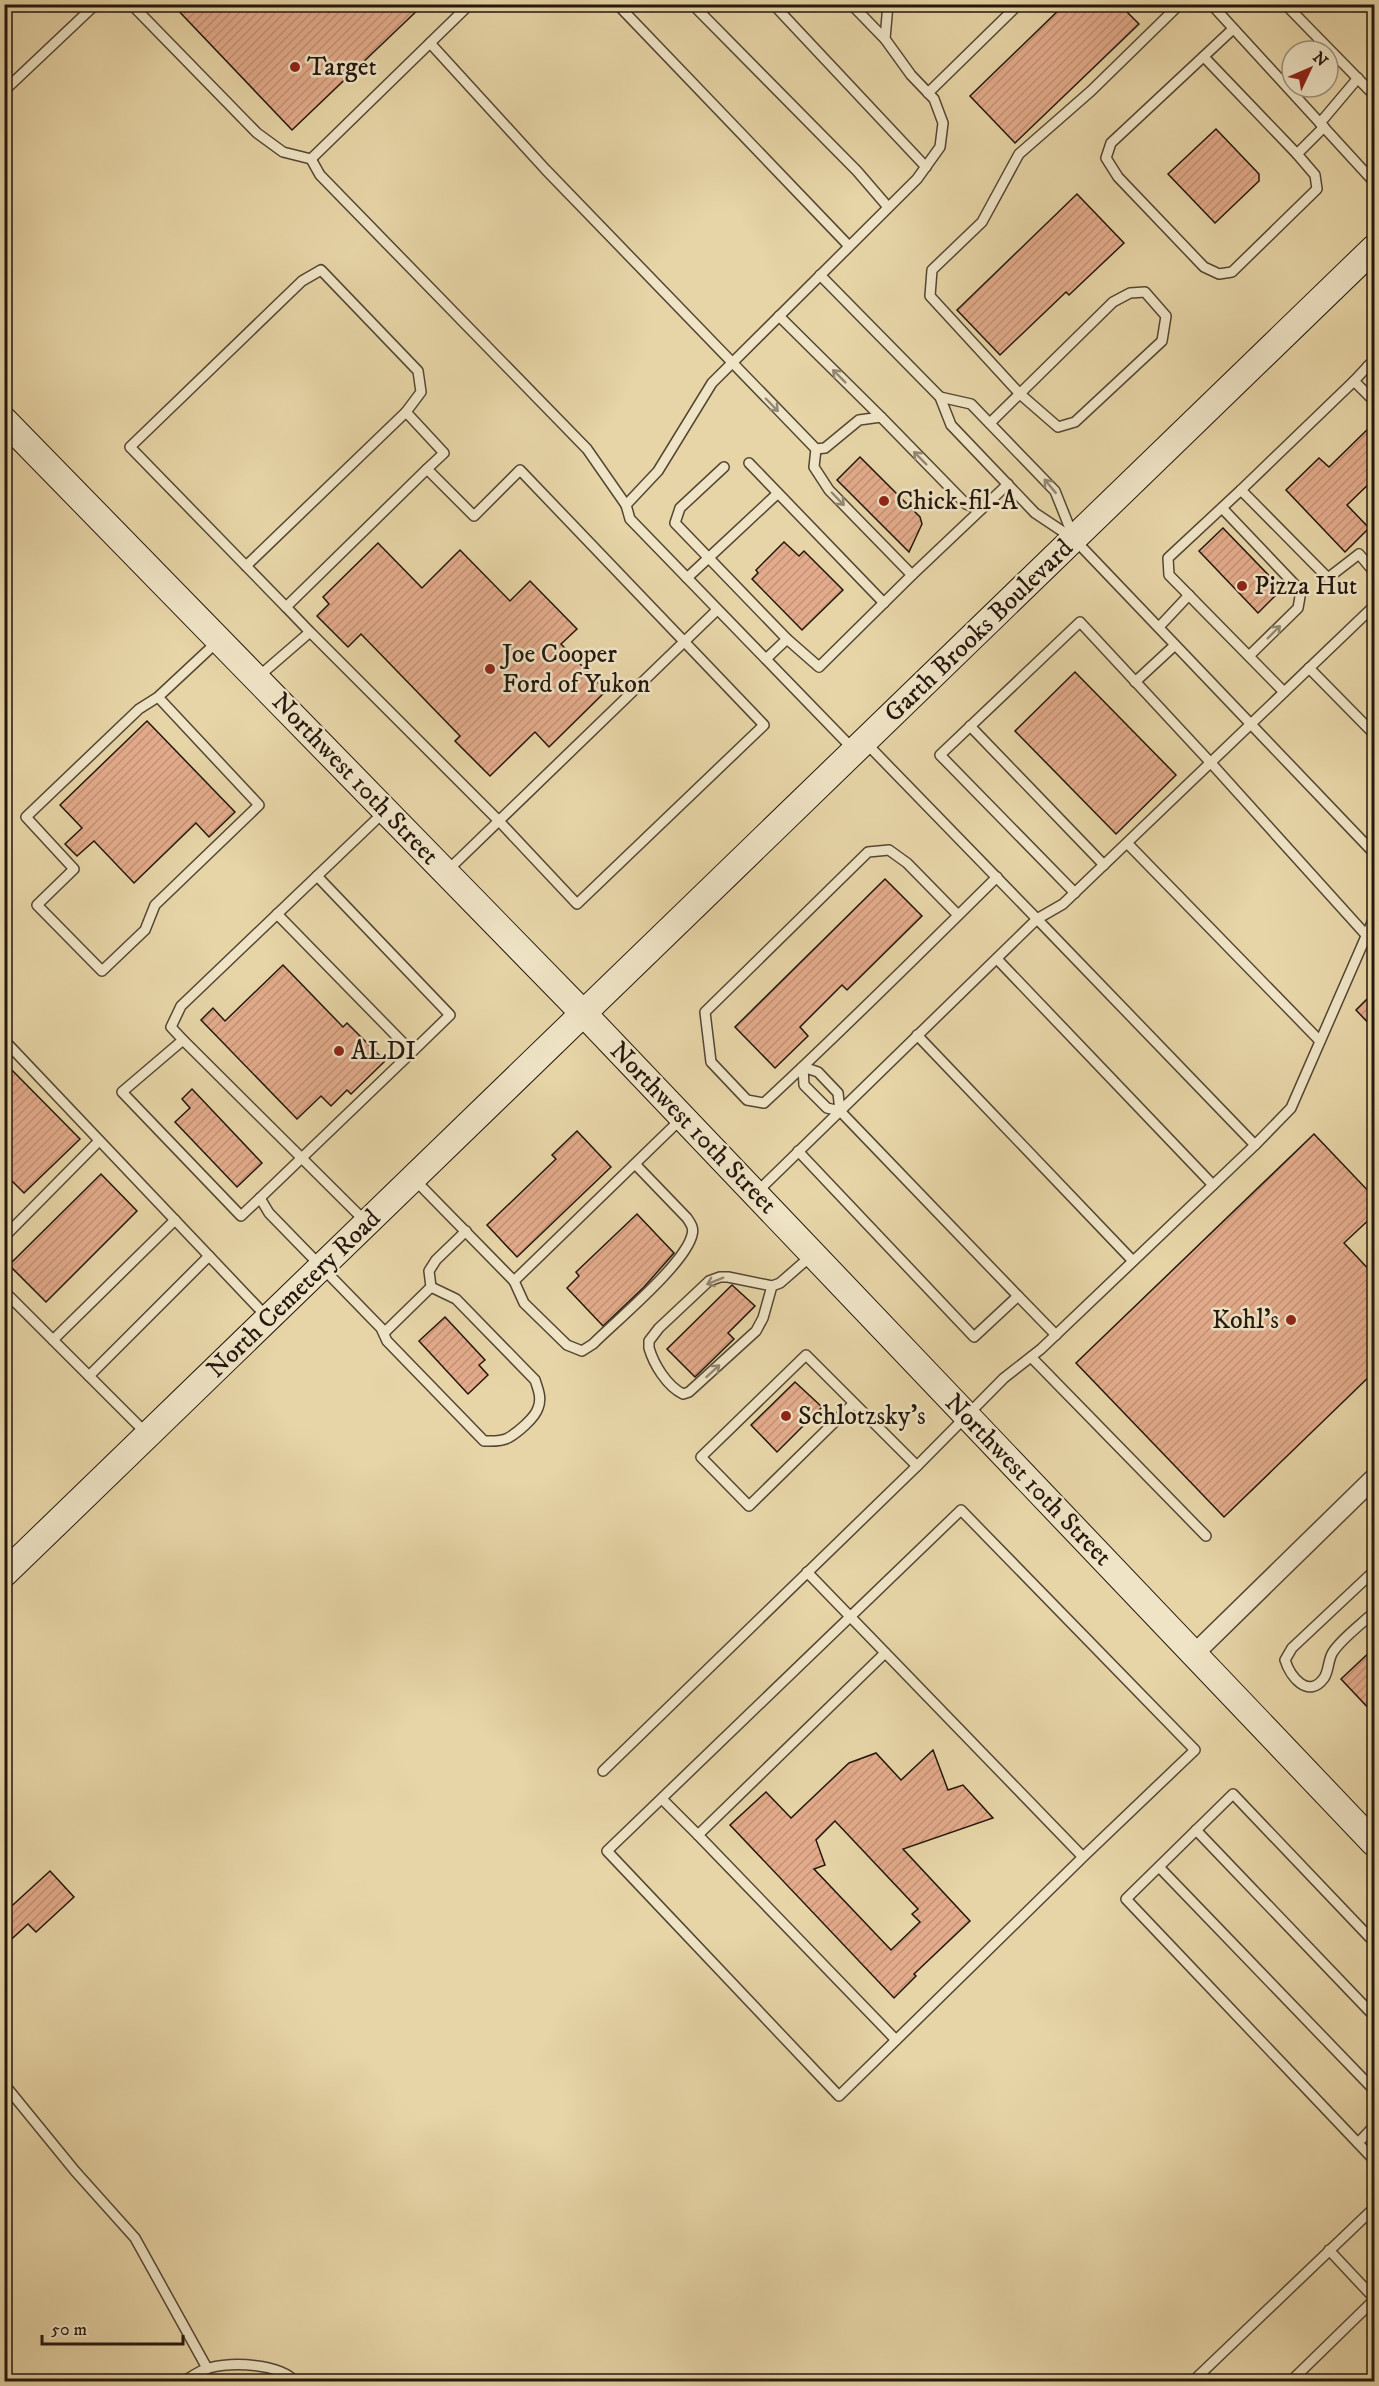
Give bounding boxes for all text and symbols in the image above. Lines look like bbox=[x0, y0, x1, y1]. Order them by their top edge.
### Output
north arrow bbox=[1280, 39, 1340, 99]
text: N bbox=[1308, 48, 1332, 71]
place label: Target bbox=[307, 51, 377, 84]
marker: Target bbox=[288, 60, 302, 74]
one-way arrow bbox=[832, 369, 847, 384]
one-way arrow bbox=[765, 397, 780, 412]
one-way arrow bbox=[913, 451, 928, 466]
one-way arrow bbox=[1043, 479, 1057, 494]
place label: Chick-fil-A bbox=[896, 485, 1018, 518]
one-way arrow bbox=[831, 492, 845, 507]
marker: Chick-fil-A bbox=[877, 494, 891, 508]
street label: Garth Brooks Boulevard bbox=[878, 532, 1080, 730]
place label: Pizza Hut bbox=[1254, 570, 1357, 603]
marker: Pizza Hut bbox=[1235, 579, 1249, 593]
one-way arrow bbox=[1266, 625, 1281, 639]
place label: Joe Cooper Ford of Yukon bbox=[500, 638, 651, 701]
marker: Joe Cooper Ford of Yukon bbox=[483, 662, 497, 676]
street label: Northwest 10th Street bbox=[264, 686, 446, 872]
place label: ALDI bbox=[351, 1035, 416, 1068]
street label: Northwest 10th Street bbox=[602, 1035, 784, 1221]
marker: ALDI bbox=[332, 1044, 346, 1058]
street label: North Cemetery Road bbox=[200, 1202, 388, 1386]
one-way arrow bbox=[707, 1276, 725, 1287]
place label: Kohl's bbox=[1212, 1304, 1279, 1337]
marker: Kohl's bbox=[1284, 1313, 1298, 1327]
one-way arrow bbox=[706, 1364, 721, 1378]
street label: Northwest 10th Street bbox=[937, 1387, 1119, 1573]
place label: Schlotzsky's bbox=[798, 1400, 926, 1433]
marker: Schlotzsky's bbox=[779, 1409, 793, 1423]
scale bar bbox=[42, 2308, 183, 2346]
text: 50 m bbox=[51, 2319, 87, 2341]

